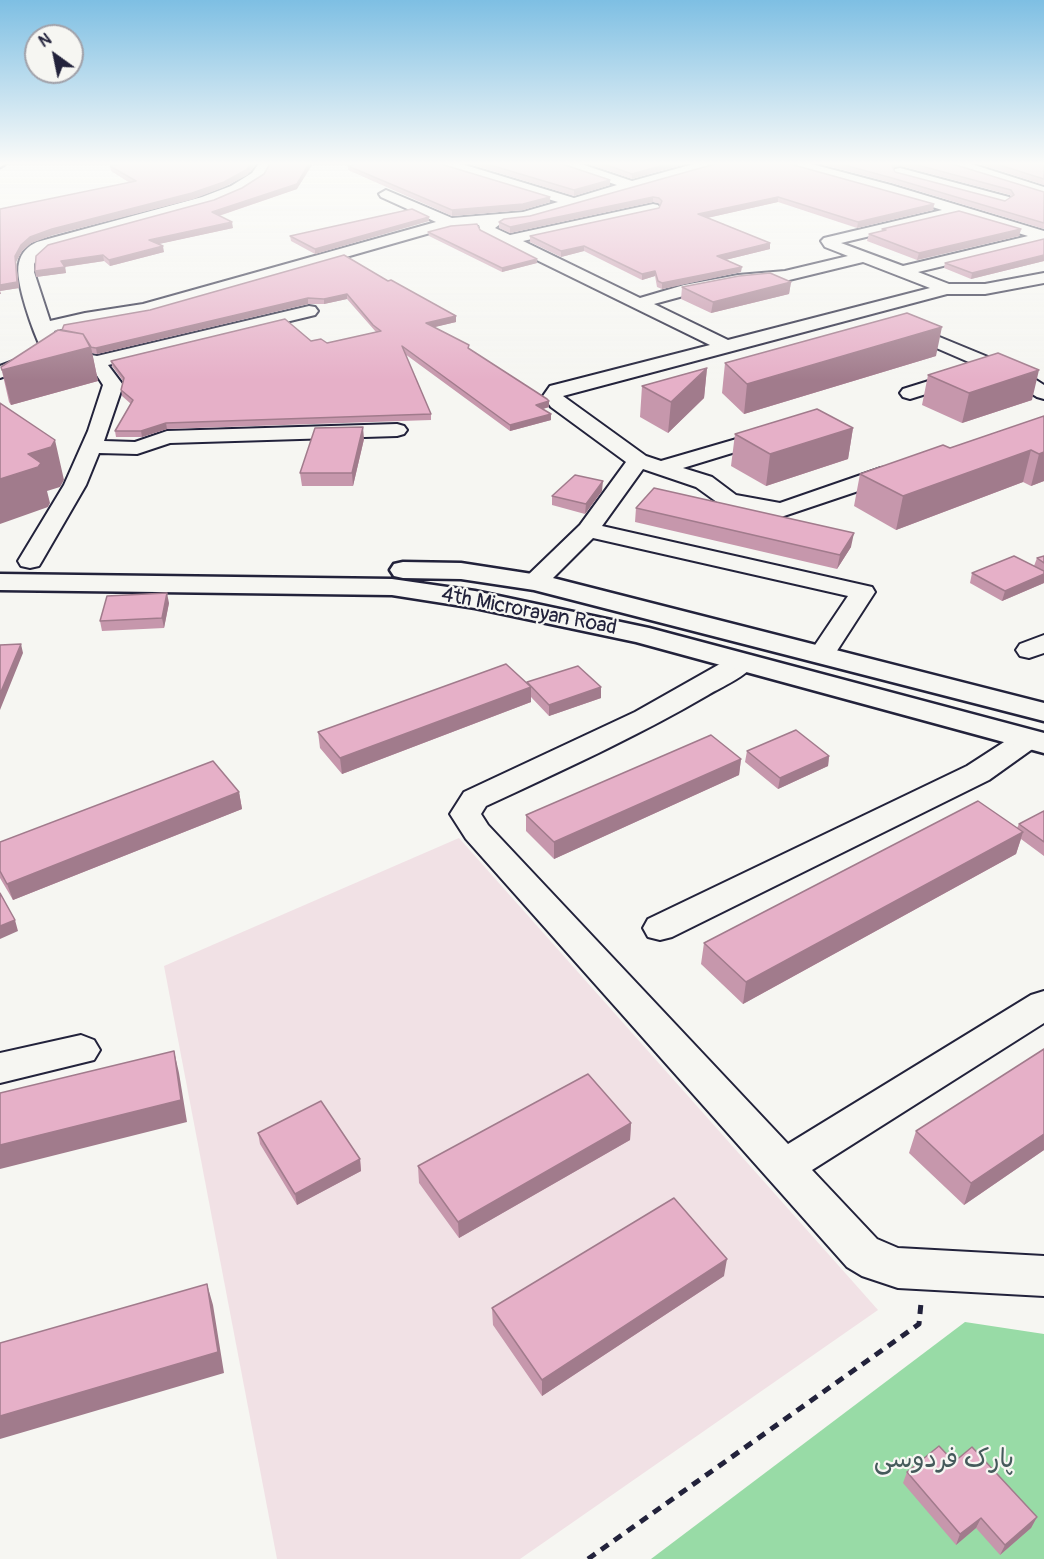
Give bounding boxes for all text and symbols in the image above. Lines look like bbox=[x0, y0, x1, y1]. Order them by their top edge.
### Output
north arrow bbox=[24, 24, 84, 84]
text: N bbox=[35, 29, 55, 52]
street label: 4th Microrayan Road bbox=[439, 583, 619, 641]
park label: پارک فردوسی bbox=[874, 1444, 1014, 1476]

